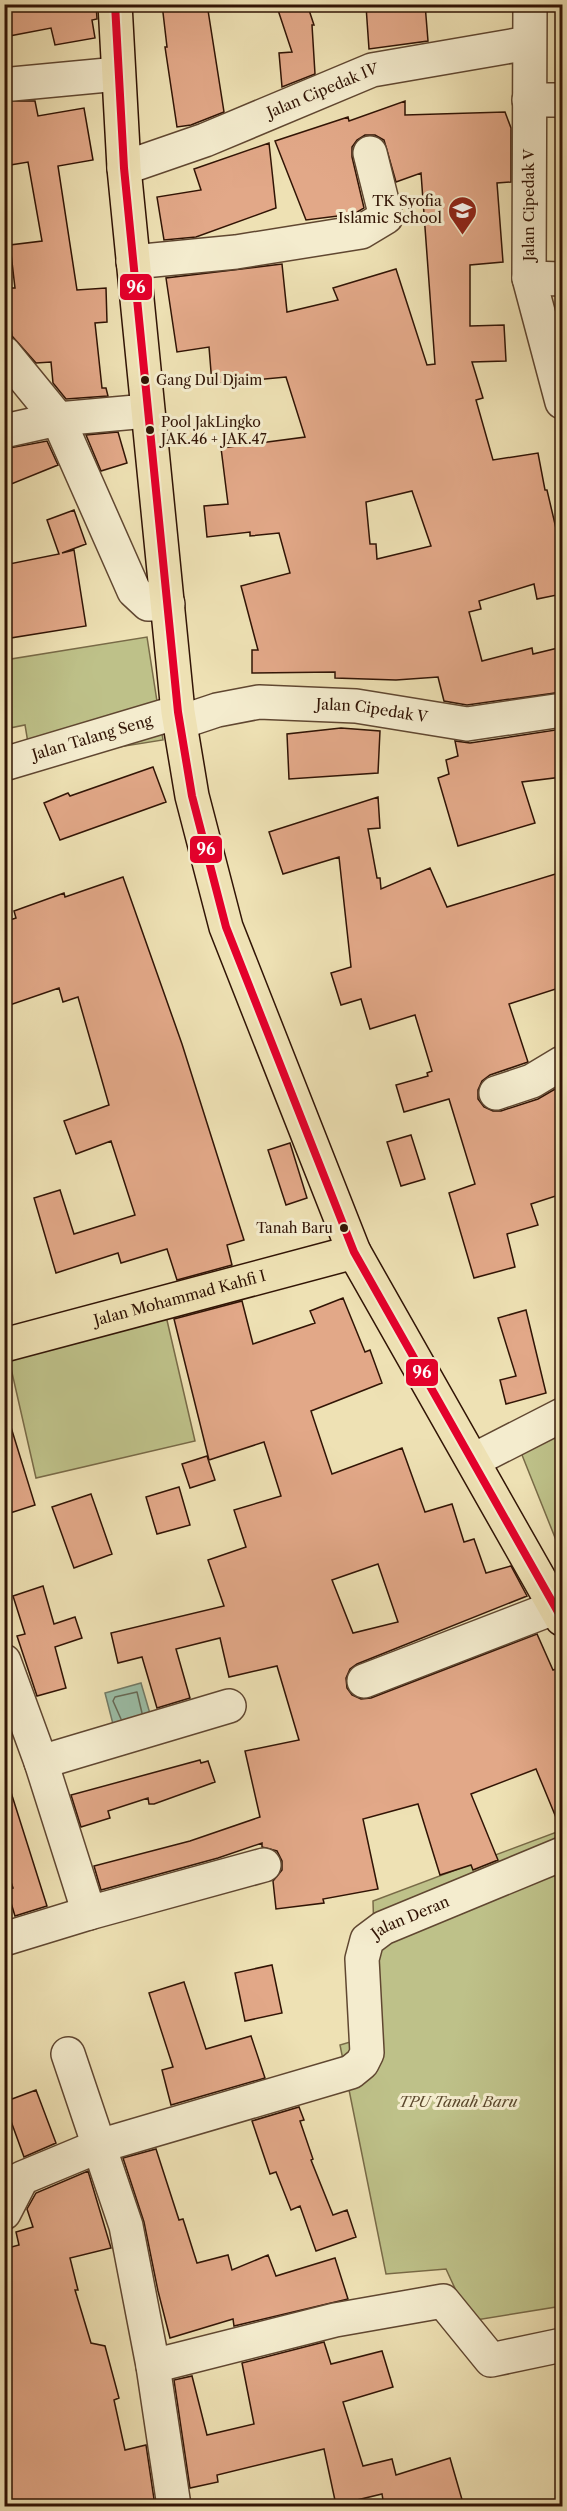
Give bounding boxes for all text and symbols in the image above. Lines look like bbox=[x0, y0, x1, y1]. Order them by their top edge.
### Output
street label: Jalan Cipedak IV bbox=[262, 59, 380, 123]
street label: Jalan Cipedak V bbox=[519, 148, 538, 263]
place label: TK Syofia Islamic School bbox=[338, 191, 443, 227]
school or university icon: TK Syofia Islamic School bbox=[447, 194, 479, 236]
line badge: 96 bbox=[119, 273, 153, 301]
text: 96 bbox=[126, 277, 146, 297]
place label: Gang Dul Djaim bbox=[156, 371, 262, 389]
marker: Gang Dul Djaim bbox=[139, 374, 151, 386]
place label: Pool JakLingko JAK.46 + JAK.47 bbox=[159, 413, 267, 448]
marker: Pool JakLingko JAK.46 + JAK.47 bbox=[144, 424, 156, 436]
street label: Jalan Cipedak V bbox=[314, 694, 430, 727]
street label: Jalan Talang Seng bbox=[28, 710, 154, 765]
line badge: 96 bbox=[189, 835, 223, 864]
text: 96 bbox=[196, 839, 216, 859]
place label: Tanah Baru bbox=[256, 1219, 333, 1237]
marker: Tanah Baru bbox=[338, 1222, 350, 1234]
street label: Jalan Mohammad Kahfi I bbox=[90, 1266, 268, 1330]
line badge: 96 bbox=[405, 1358, 439, 1387]
text: 96 bbox=[412, 1362, 432, 1382]
street label: Jalan Deran bbox=[366, 1891, 453, 1944]
park label: TPU Tanah Baru bbox=[399, 2092, 517, 2111]

